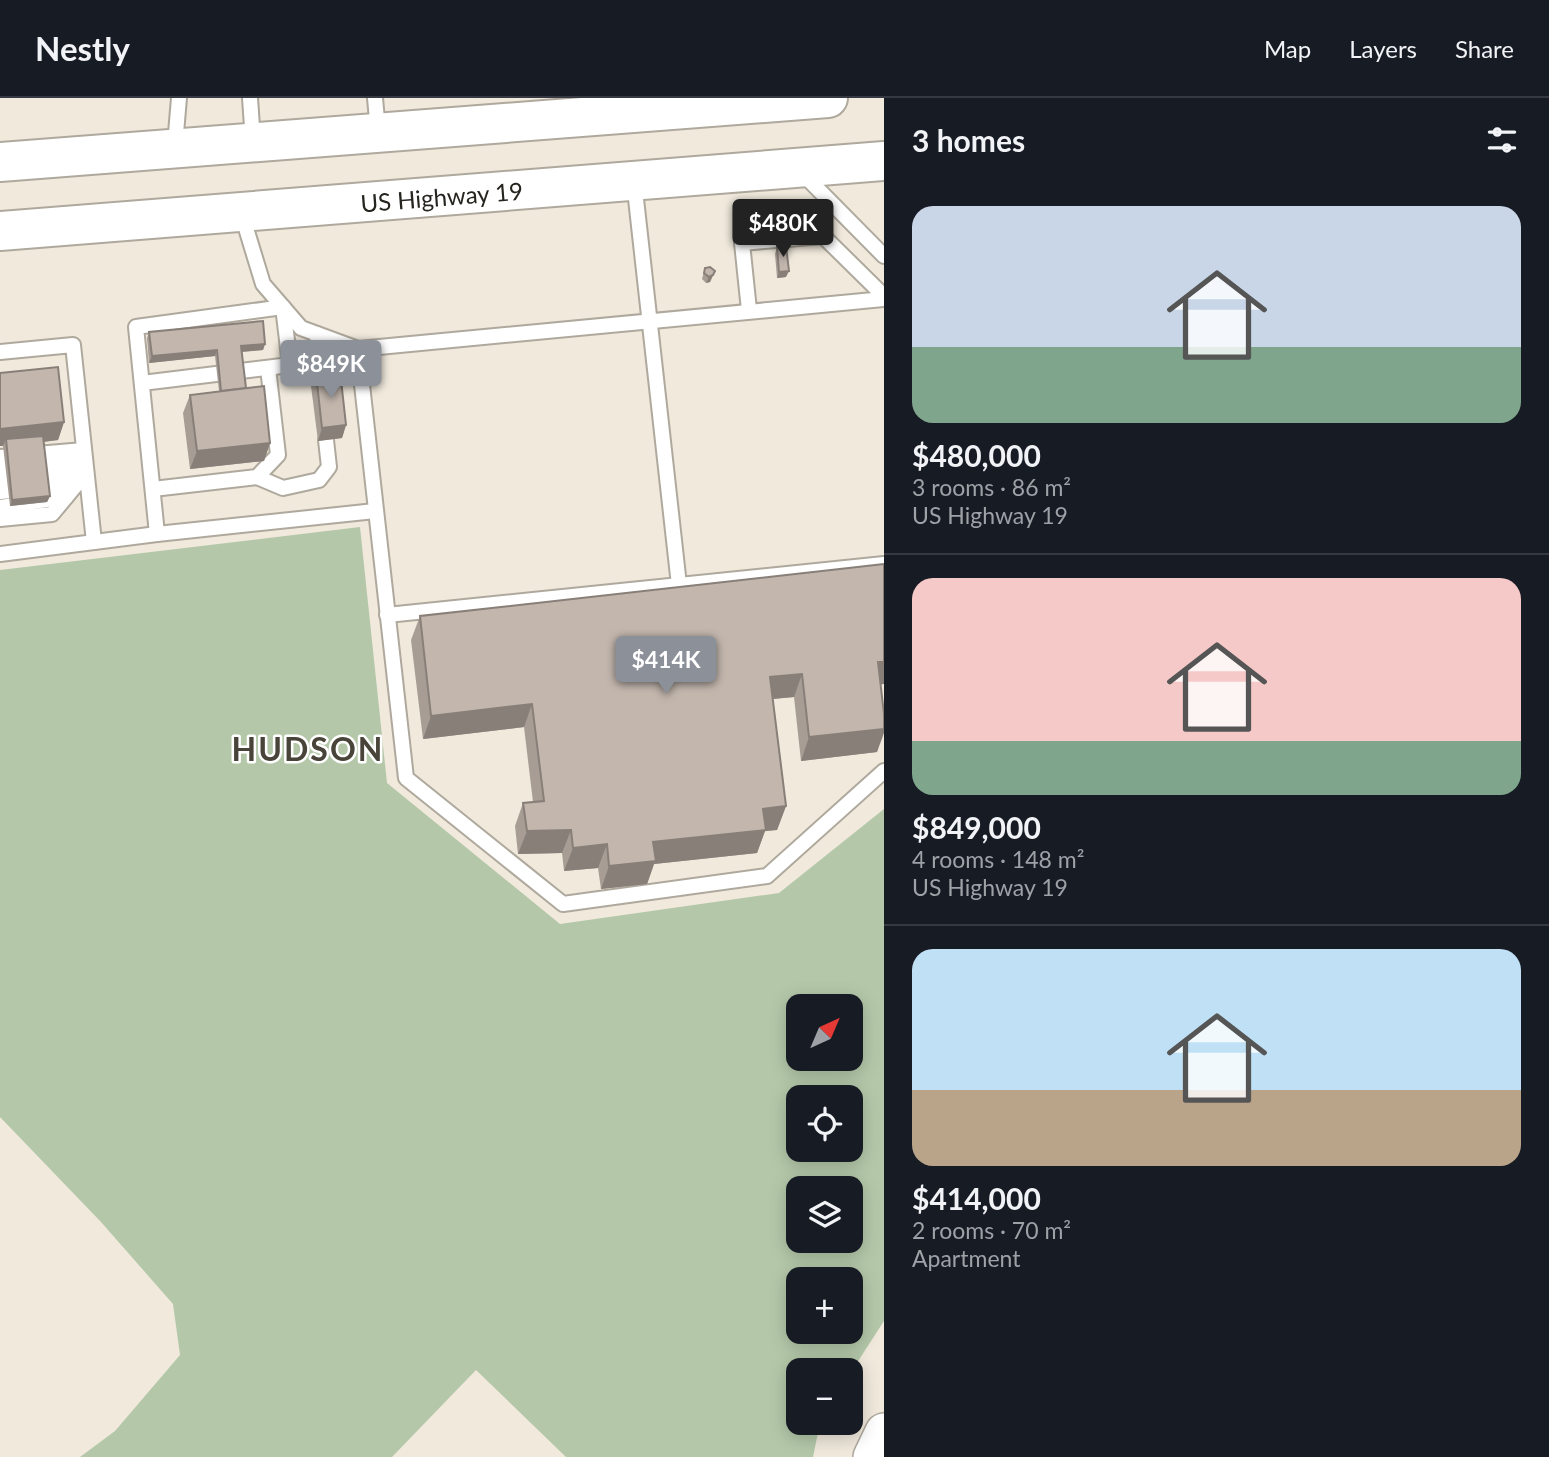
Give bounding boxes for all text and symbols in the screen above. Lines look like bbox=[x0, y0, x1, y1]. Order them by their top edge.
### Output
text: Nestly bbox=[35, 28, 130, 68]
text: Map bbox=[1264, 34, 1311, 63]
text: Layers bbox=[1349, 34, 1417, 63]
text: Share bbox=[1455, 34, 1514, 63]
icon: filters bbox=[1483, 121, 1521, 159]
text: 3 homes bbox=[912, 122, 1025, 158]
street label: US Highway 19 bbox=[359, 175, 524, 217]
pin: $480K bbox=[734, 200, 832, 259]
text: $480K bbox=[748, 208, 818, 236]
icon: home bbox=[1154, 252, 1280, 378]
pin: $849K bbox=[282, 341, 380, 400]
text: $849K bbox=[296, 349, 366, 377]
text: $480,000 bbox=[912, 437, 1041, 473]
text: 3 rooms · 86 m² bbox=[912, 473, 1071, 501]
text: US Highway 19 bbox=[912, 501, 1068, 529]
icon: home bbox=[1154, 624, 1280, 750]
pin: $414K bbox=[617, 636, 715, 696]
text: $414K bbox=[631, 645, 701, 673]
district label: HUDSON bbox=[232, 729, 384, 768]
text: $849,000 bbox=[912, 809, 1041, 845]
text: 4 rooms · 148 m² bbox=[912, 845, 1084, 873]
text: US Highway 19 bbox=[912, 873, 1068, 901]
north arrow bbox=[786, 994, 863, 1071]
map controls bbox=[786, 994, 863, 1435]
icon: home bbox=[1154, 995, 1280, 1121]
button: locate bbox=[786, 1085, 863, 1162]
button: layers bbox=[786, 1176, 863, 1253]
text: $414,000 bbox=[912, 1180, 1041, 1216]
text: 2 rooms · 70 m² bbox=[912, 1216, 1071, 1244]
text: Apartment bbox=[912, 1244, 1020, 1272]
button: + bbox=[786, 1267, 863, 1344]
button: − bbox=[786, 1358, 863, 1435]

